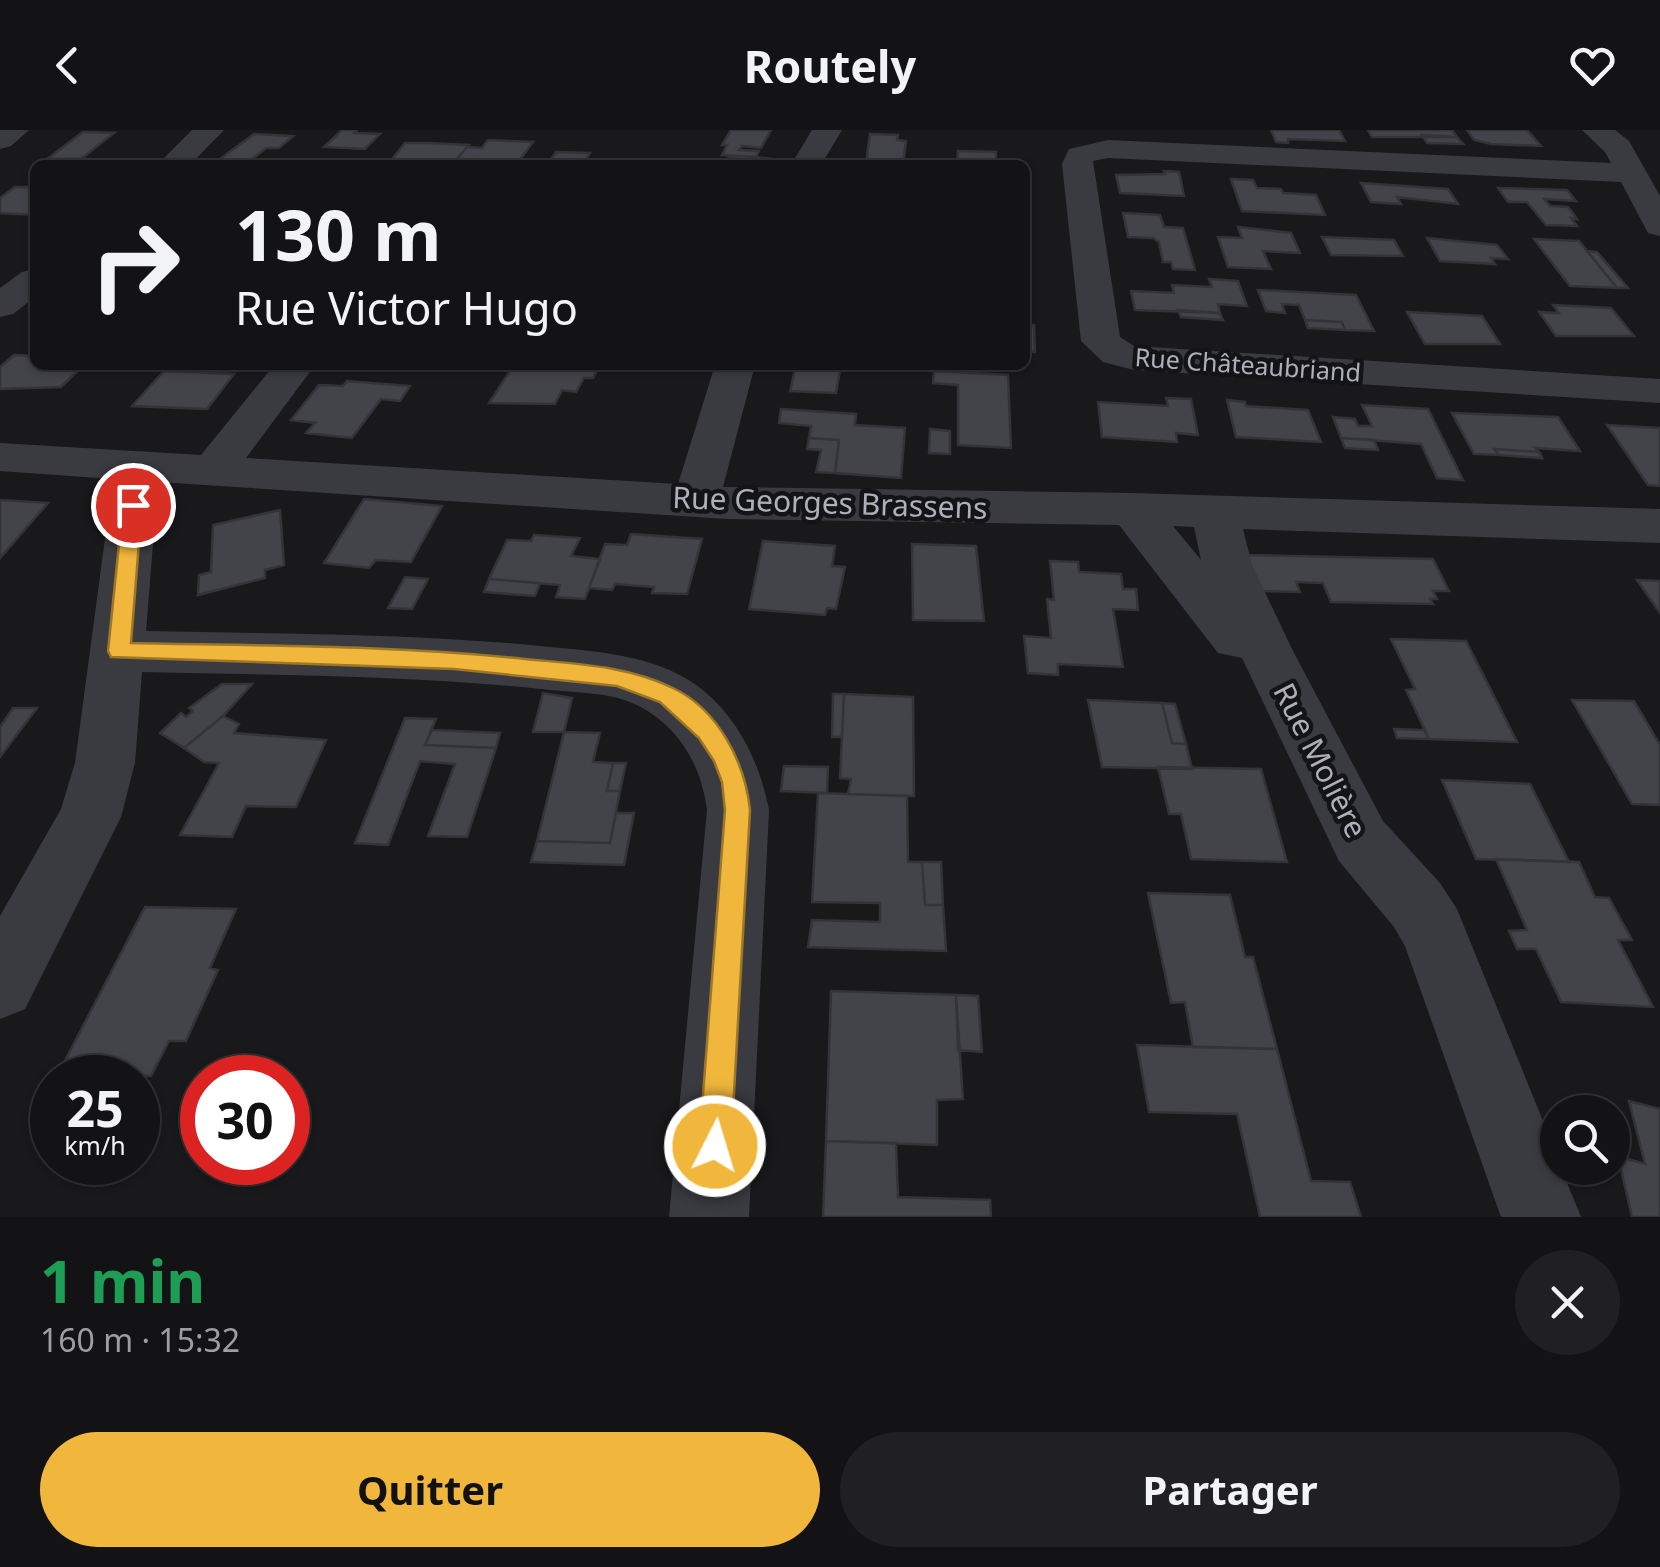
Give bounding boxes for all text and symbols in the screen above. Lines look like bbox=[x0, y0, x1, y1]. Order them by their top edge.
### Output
text: Routely bbox=[744, 35, 916, 96]
icon: back bbox=[40, 38, 95, 93]
icon: heart bbox=[1565, 38, 1620, 93]
text: 130 m bbox=[235, 186, 442, 282]
icon: right bbox=[70, 200, 200, 330]
text: Rue Victor Hugo bbox=[235, 277, 578, 338]
street label: Rue Châteaubriand bbox=[1134, 339, 1362, 389]
pin bbox=[91, 463, 176, 548]
street label: Rue Georges Brassens bbox=[672, 476, 988, 528]
icon: arrive bbox=[106, 478, 161, 533]
street label: Rue Molière bbox=[1265, 676, 1377, 844]
speed limit sign: 30 bbox=[180, 1055, 310, 1185]
text: 25 bbox=[66, 1074, 124, 1142]
position arrow bbox=[663, 1094, 767, 1198]
map controls bbox=[1540, 1095, 1630, 1185]
button: search bbox=[1540, 1095, 1630, 1185]
text: km/h bbox=[64, 1128, 126, 1162]
text: 1 min bbox=[40, 1239, 205, 1321]
button: close bbox=[1515, 1250, 1620, 1355]
text: 160 m · 15:32 bbox=[40, 1318, 240, 1361]
button: Quitter bbox=[40, 1432, 820, 1547]
button: Partager bbox=[840, 1432, 1620, 1547]

